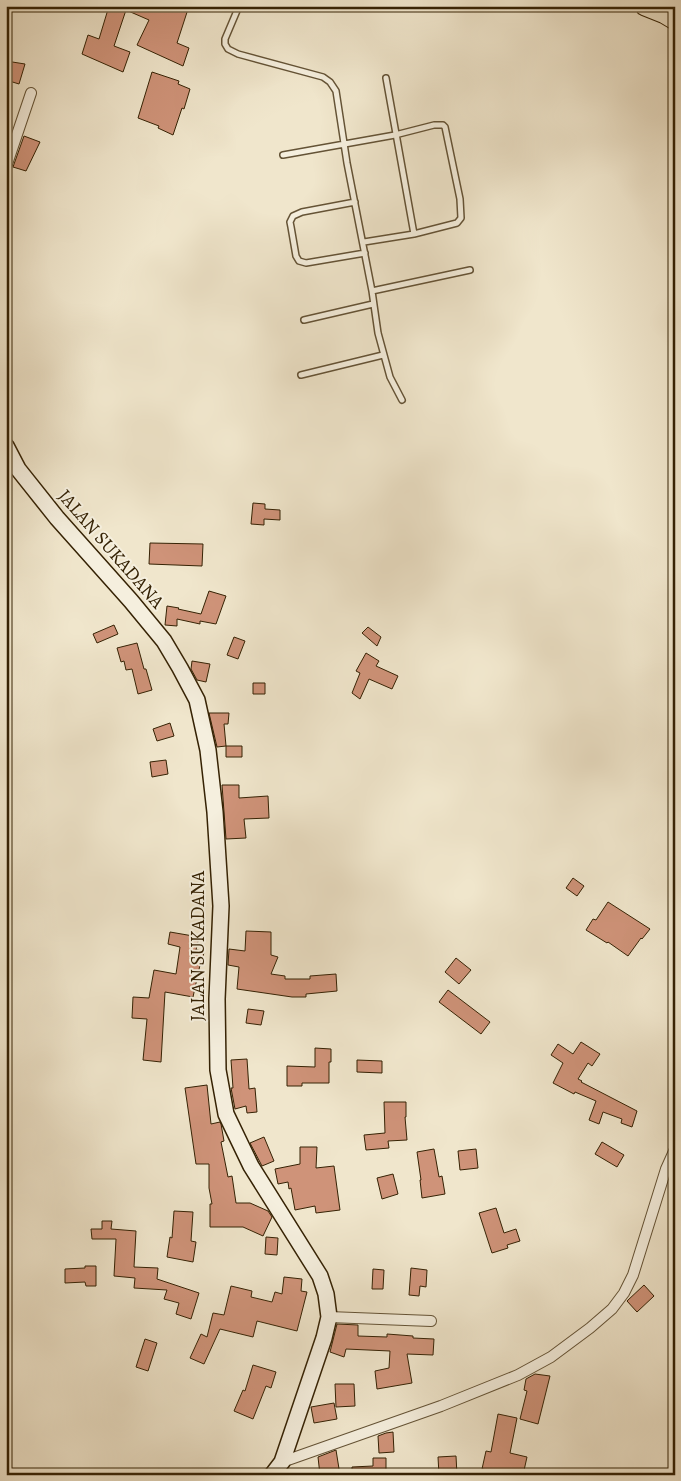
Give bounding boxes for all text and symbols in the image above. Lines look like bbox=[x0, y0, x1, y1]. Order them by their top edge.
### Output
street label: JALAN SUKADANA bbox=[52, 484, 171, 615]
street label: JALAN SUKADANA bbox=[185, 870, 211, 1021]

